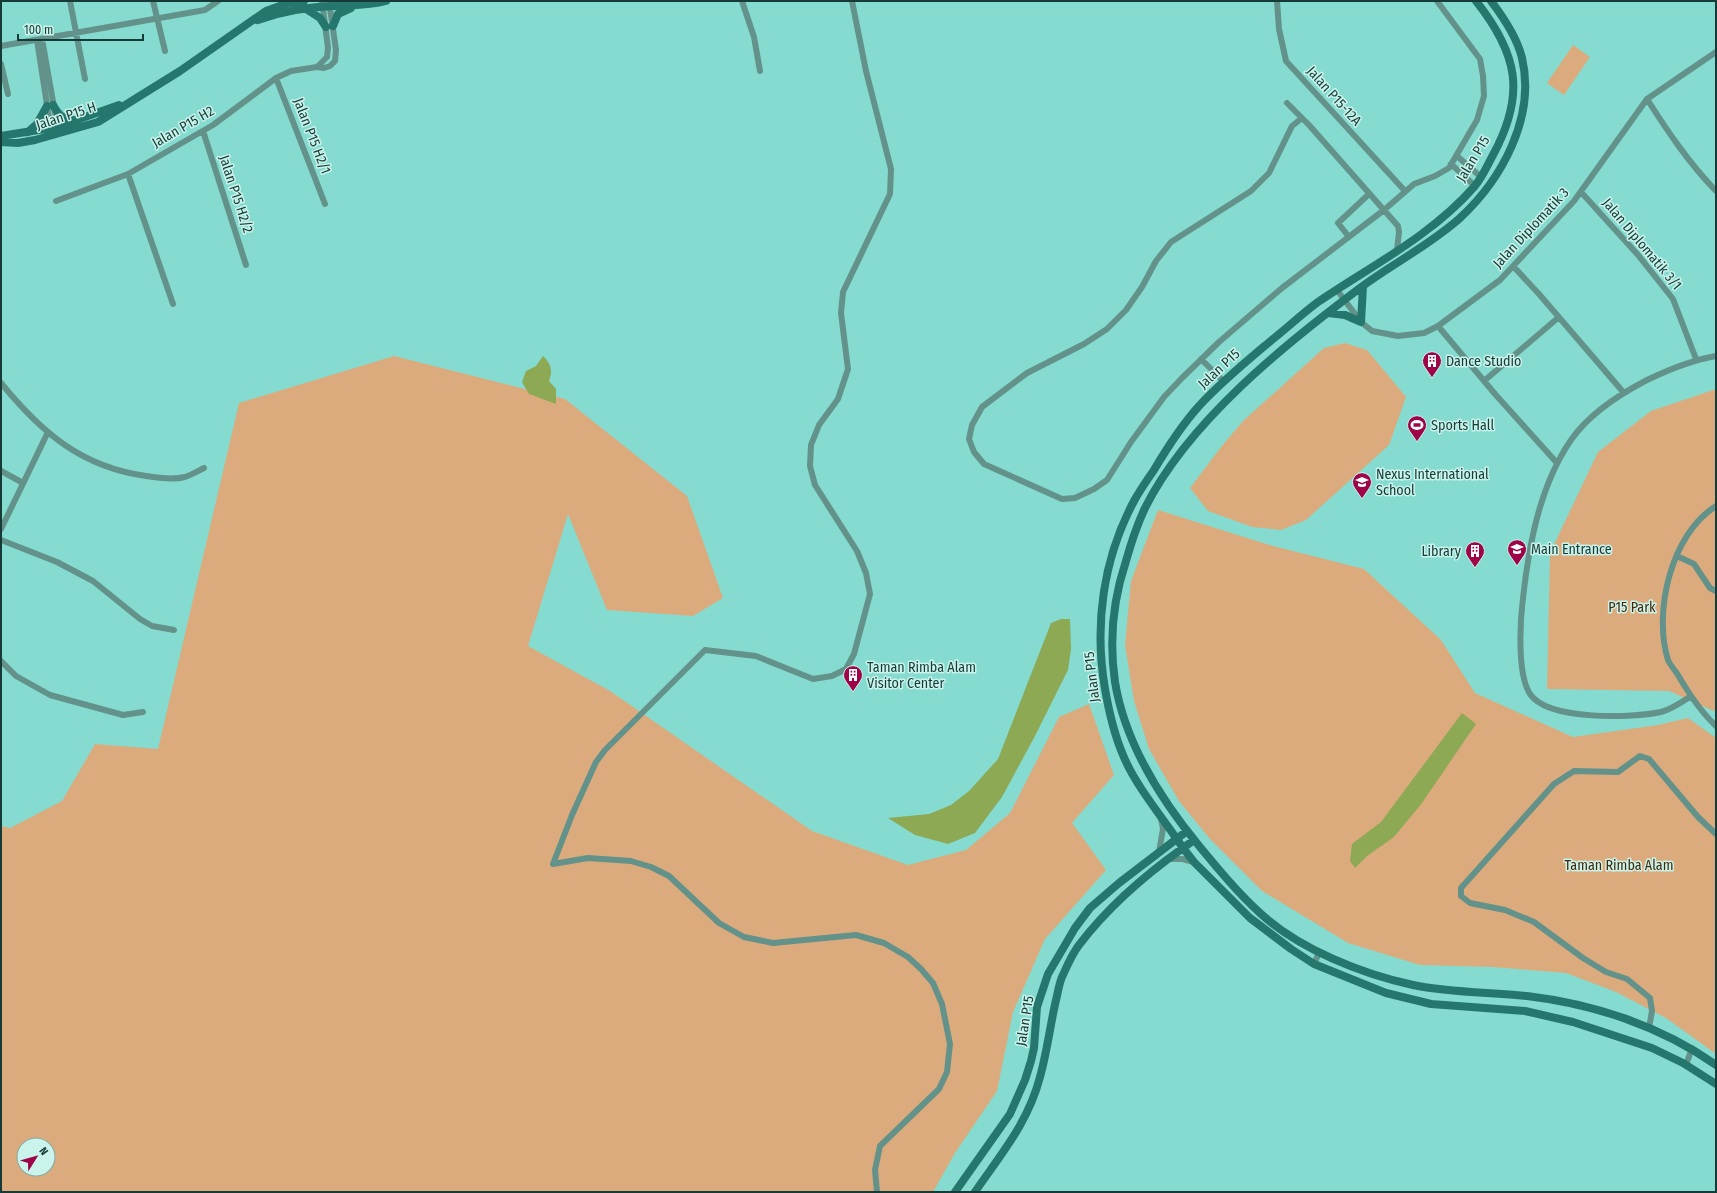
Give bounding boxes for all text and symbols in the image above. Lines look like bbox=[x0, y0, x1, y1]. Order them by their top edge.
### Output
scale bar bbox=[18, 16, 143, 42]
text: 100 m bbox=[24, 23, 53, 37]
street label: Jalan P15-12A bbox=[1303, 63, 1365, 130]
street label: Jalan P15 H2/1 bbox=[290, 96, 334, 176]
street label: Jalan P15 H bbox=[34, 98, 98, 134]
street label: Jalan P15 H2 bbox=[149, 102, 217, 152]
street label: Jalan P15 bbox=[1453, 133, 1493, 185]
street label: Jalan P15 H2/2 bbox=[215, 153, 257, 235]
street label: Jalan Diplomatik 3 bbox=[1489, 184, 1573, 272]
street label: Jalan Diplomatik 3/1 bbox=[1599, 195, 1685, 293]
street label: Jalan P15 bbox=[1195, 345, 1243, 393]
building icon: Dance Studio bbox=[1421, 350, 1443, 378]
place label: Dance Studio bbox=[1446, 353, 1521, 370]
sports icon: Sports Hall bbox=[1406, 414, 1428, 442]
place label: Sports Hall bbox=[1431, 417, 1494, 434]
place label: Nexus International School bbox=[1376, 466, 1489, 499]
school or university icon: Nexus International School bbox=[1351, 471, 1373, 499]
school or university icon: Main Entrance bbox=[1506, 538, 1528, 566]
building icon: Library bbox=[1464, 540, 1486, 568]
place label: Main Entrance bbox=[1531, 541, 1612, 558]
place label: Library bbox=[1421, 543, 1462, 560]
park label: P15 Park bbox=[1608, 599, 1656, 616]
street label: Jalan P15 bbox=[1080, 651, 1104, 703]
place label: Taman Rimba Alam Visitor Center bbox=[867, 659, 976, 692]
building icon: Taman Rimba Alam Visitor Center bbox=[842, 664, 864, 692]
park label: Taman Rimba Alam bbox=[1565, 857, 1673, 874]
street label: Jalan P15 bbox=[1013, 995, 1037, 1047]
north arrow bbox=[16, 1137, 56, 1177]
text: N bbox=[36, 1145, 51, 1158]

